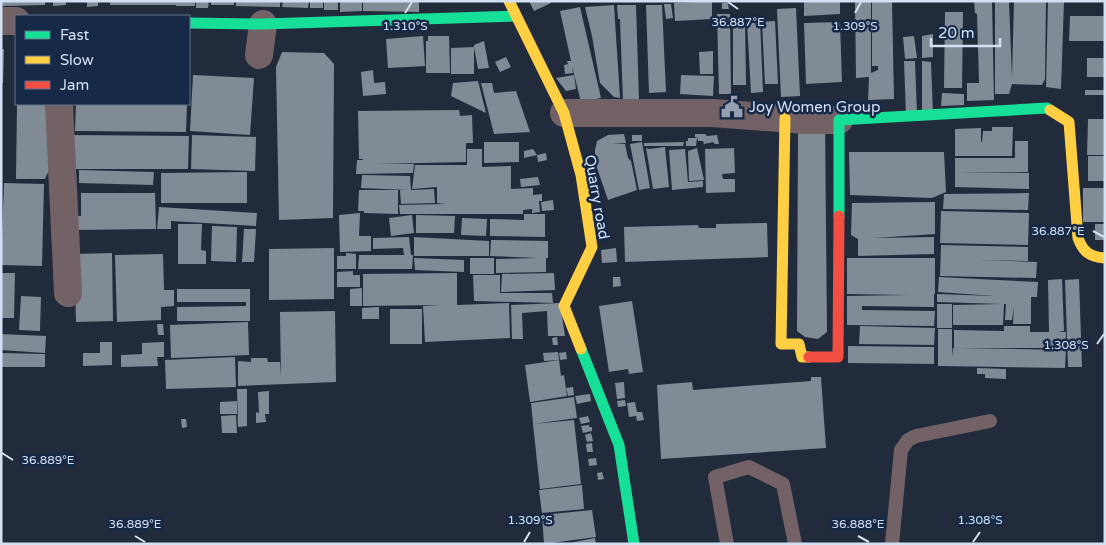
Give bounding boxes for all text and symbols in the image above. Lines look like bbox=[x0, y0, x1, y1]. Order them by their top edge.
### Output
legend bbox=[15, 15, 190, 105]
text: 36.887°E bbox=[711, 15, 765, 29]
scale bar bbox=[931, 15, 1000, 47]
text: 1.310°S bbox=[382, 19, 428, 33]
text: 1.309°S bbox=[832, 19, 878, 33]
text: 20 m bbox=[938, 24, 975, 42]
text: Fast bbox=[60, 26, 90, 44]
text: Slow bbox=[60, 51, 94, 69]
text: Jam bbox=[60, 76, 89, 94]
public building icon: Joy Women Group bbox=[719, 94, 745, 120]
place label: Joy Women Group bbox=[749, 98, 880, 116]
street label: Quarry road bbox=[581, 153, 613, 241]
text: 36.887°E bbox=[1031, 224, 1085, 238]
text: 1.308°S bbox=[1043, 338, 1089, 352]
text: 36.889°E bbox=[22, 453, 75, 467]
text: 1.309°S bbox=[507, 513, 553, 527]
text: 1.308°S bbox=[957, 513, 1003, 527]
text: 36.889°E bbox=[109, 517, 162, 531]
text: 36.888°E bbox=[832, 517, 885, 531]

